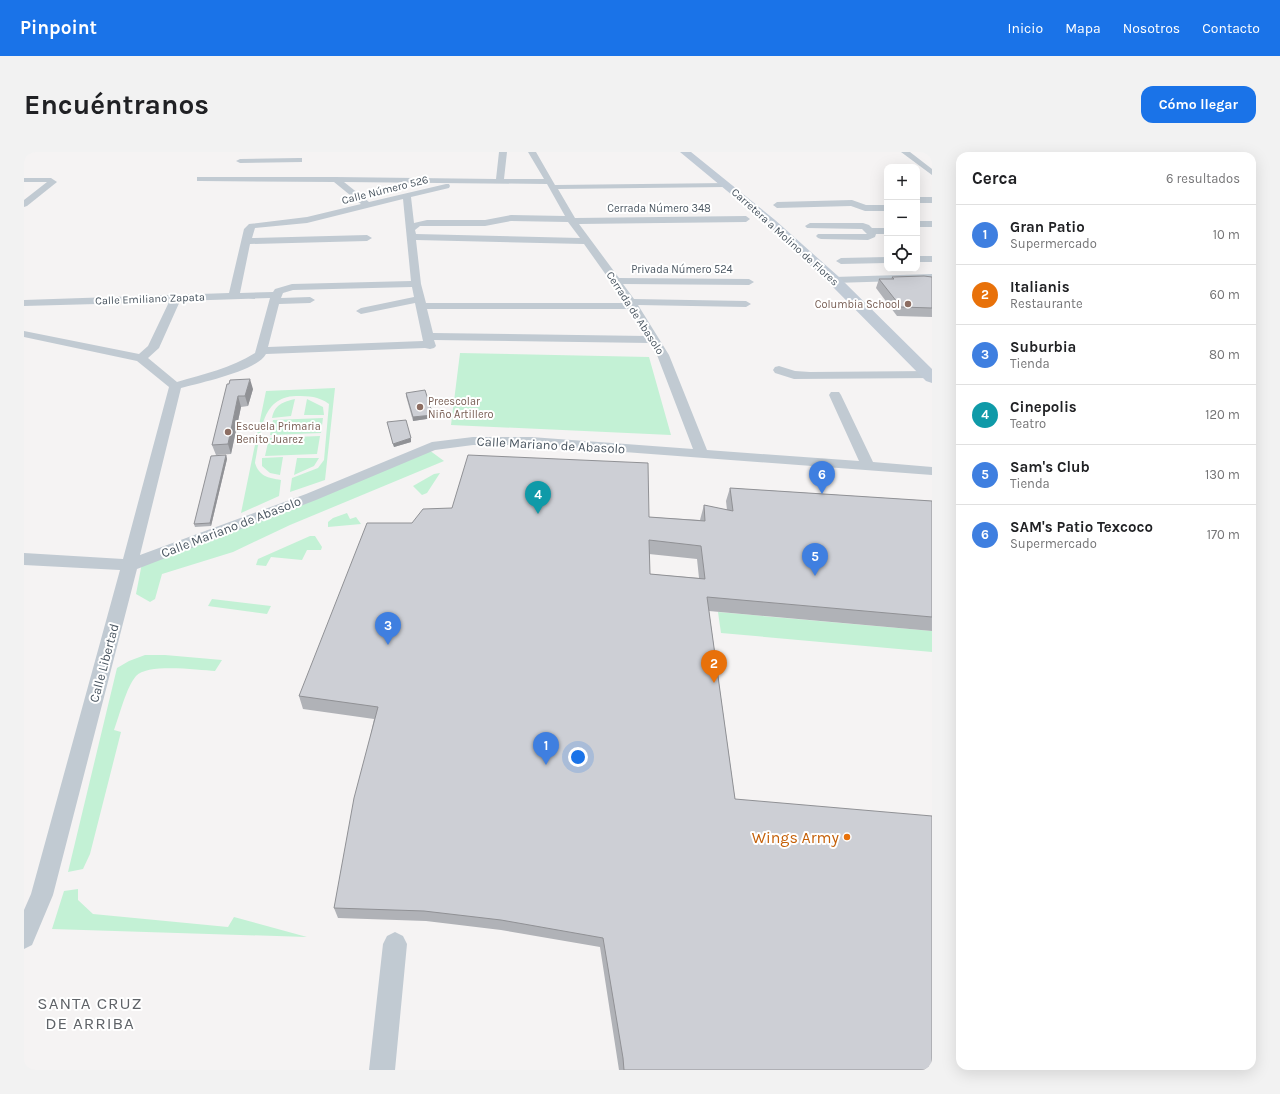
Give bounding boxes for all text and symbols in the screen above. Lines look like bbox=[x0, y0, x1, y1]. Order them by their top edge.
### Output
text: Pinpoint bbox=[20, 17, 97, 39]
text: Inicio bbox=[1008, 20, 1043, 37]
text: Mapa bbox=[1065, 20, 1101, 37]
text: Nosotros bbox=[1123, 20, 1180, 37]
text: Contacto bbox=[1202, 20, 1260, 37]
button: Cómo llegar bbox=[1141, 86, 1256, 123]
text: Encuéntranos bbox=[24, 88, 209, 121]
map controls bbox=[884, 164, 920, 272]
button: + bbox=[884, 164, 920, 200]
text: Cerca bbox=[972, 168, 1017, 188]
text: 6 resultados bbox=[1166, 171, 1240, 186]
street label: Calle Número 526 bbox=[340, 173, 430, 207]
street label: Carretera a Molino de Flores bbox=[729, 185, 841, 289]
button: − bbox=[884, 200, 920, 236]
street label: Cerrada Número 348 bbox=[607, 202, 711, 215]
text: Gran Patio bbox=[1010, 218, 1085, 236]
text: 1 bbox=[983, 227, 987, 242]
text: 10 m bbox=[1213, 227, 1240, 242]
button: locate bbox=[884, 236, 920, 272]
text: Supermercado bbox=[1010, 236, 1097, 251]
street label: Privada Número 524 bbox=[631, 263, 733, 276]
street label: Cerrada de Abasolo bbox=[603, 269, 667, 357]
text: Italianis bbox=[1010, 278, 1070, 296]
text: 2 bbox=[981, 287, 989, 302]
text: 60 m bbox=[1210, 287, 1240, 302]
street label: Calle Emiliano Zapata bbox=[95, 291, 205, 307]
text: Restaurante bbox=[1010, 296, 1083, 311]
place label: Columbia School bbox=[815, 298, 900, 311]
marker: Columbia School bbox=[903, 299, 913, 309]
text: Suburbia bbox=[1010, 338, 1076, 356]
text: 3 bbox=[981, 347, 989, 362]
text: 80 m bbox=[1209, 347, 1240, 362]
text: Tienda bbox=[1010, 356, 1050, 371]
place label: Preescolar Niño Artillero bbox=[428, 395, 494, 421]
text: Cinepolis bbox=[1010, 398, 1077, 416]
marker: Preescolar Niño Artillero bbox=[415, 402, 425, 412]
text: 4 bbox=[981, 407, 989, 422]
text: 120 m bbox=[1205, 407, 1240, 422]
text: Teatro bbox=[1010, 416, 1046, 431]
place label: Escuela Primaria Benito Juarez bbox=[236, 420, 321, 446]
marker: Escuela Primaria Benito Juarez bbox=[223, 427, 233, 437]
street label: Calle Mariano de Abasolo bbox=[476, 434, 626, 456]
text: Sam's Club bbox=[1010, 458, 1090, 476]
pin: 6 bbox=[809, 461, 835, 494]
text: 5 bbox=[981, 467, 989, 482]
text: 130 m bbox=[1205, 467, 1240, 482]
text: Tienda bbox=[1010, 476, 1050, 491]
pin: 4 bbox=[525, 481, 551, 514]
street label: Calle Mariano de Abasolo bbox=[159, 493, 303, 561]
text: SAM's Patio Texcoco bbox=[1010, 518, 1153, 536]
text: 6 bbox=[981, 527, 989, 542]
text: 170 m bbox=[1207, 527, 1240, 542]
text: Supermercado bbox=[1010, 536, 1097, 551]
pin: 5 bbox=[802, 543, 828, 576]
pin: 3 bbox=[375, 612, 401, 645]
street label: Calle Libertad bbox=[86, 622, 122, 704]
pin: 2 bbox=[701, 650, 727, 683]
pin: 1 bbox=[533, 732, 559, 765]
your location bbox=[568, 747, 588, 767]
place label: Wings Army bbox=[752, 828, 840, 847]
marker: Wings Army bbox=[842, 832, 852, 842]
district label: SANTA CRUZ DE ARRIBA bbox=[37, 993, 143, 1033]

